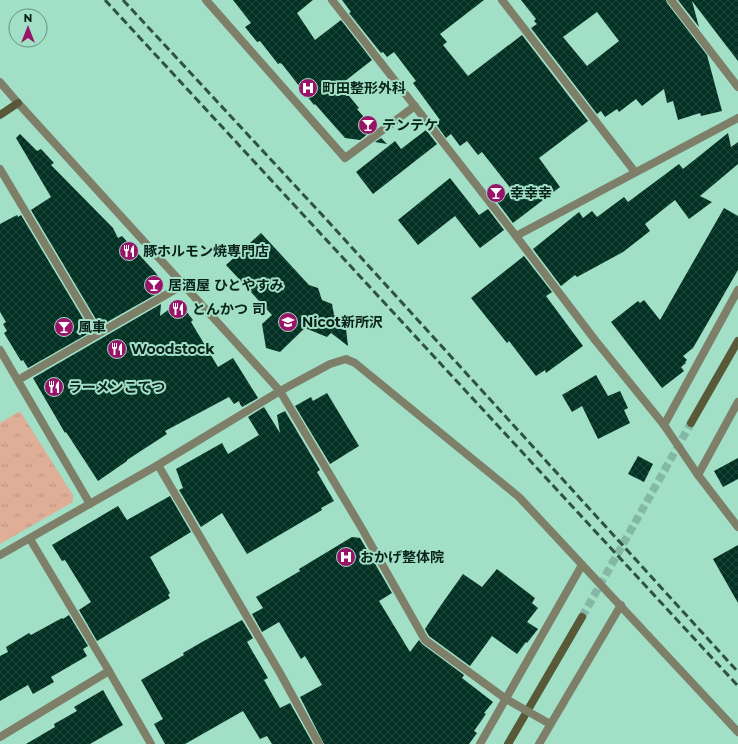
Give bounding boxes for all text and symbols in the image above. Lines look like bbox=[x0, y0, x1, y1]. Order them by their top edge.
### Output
north arrow bbox=[8, 8, 48, 48]
text: N bbox=[24, 11, 32, 25]
hospital icon: 町田整形外科 bbox=[297, 77, 319, 99]
place label: 町田整形外科 bbox=[322, 79, 406, 97]
bar icon: テンテケ bbox=[357, 114, 379, 136]
place label: テンテケ bbox=[382, 116, 438, 134]
bar icon: 幸幸幸 bbox=[485, 182, 507, 204]
place label: 幸幸幸 bbox=[510, 184, 552, 202]
restaurant icon: 豚ホルモン焼専門店 bbox=[118, 240, 140, 262]
place label: 豚ホルモン焼専門店 bbox=[143, 242, 269, 260]
bar icon: 居酒屋 ひとやすみ bbox=[143, 274, 165, 296]
place label: 居酒屋 ひとやすみ bbox=[168, 276, 284, 294]
restaurant icon: とんかつ 司 bbox=[167, 298, 189, 320]
place label: とんかつ 司 bbox=[192, 300, 266, 318]
school or university icon: Nicot新所沢 bbox=[277, 311, 299, 333]
place label: Nicot新所沢 bbox=[302, 313, 383, 331]
bar icon: 風車 bbox=[53, 316, 75, 338]
place label: 風車 bbox=[78, 318, 106, 336]
restaurant icon: Woodstock bbox=[106, 338, 128, 360]
place label: Woodstock bbox=[131, 340, 215, 358]
restaurant icon: ラーメンこてつ bbox=[43, 376, 65, 398]
place label: ラーメンこてつ bbox=[68, 378, 165, 396]
hospital icon: おかげ整体院 bbox=[335, 546, 357, 568]
place label: おかげ整体院 bbox=[360, 548, 444, 566]

